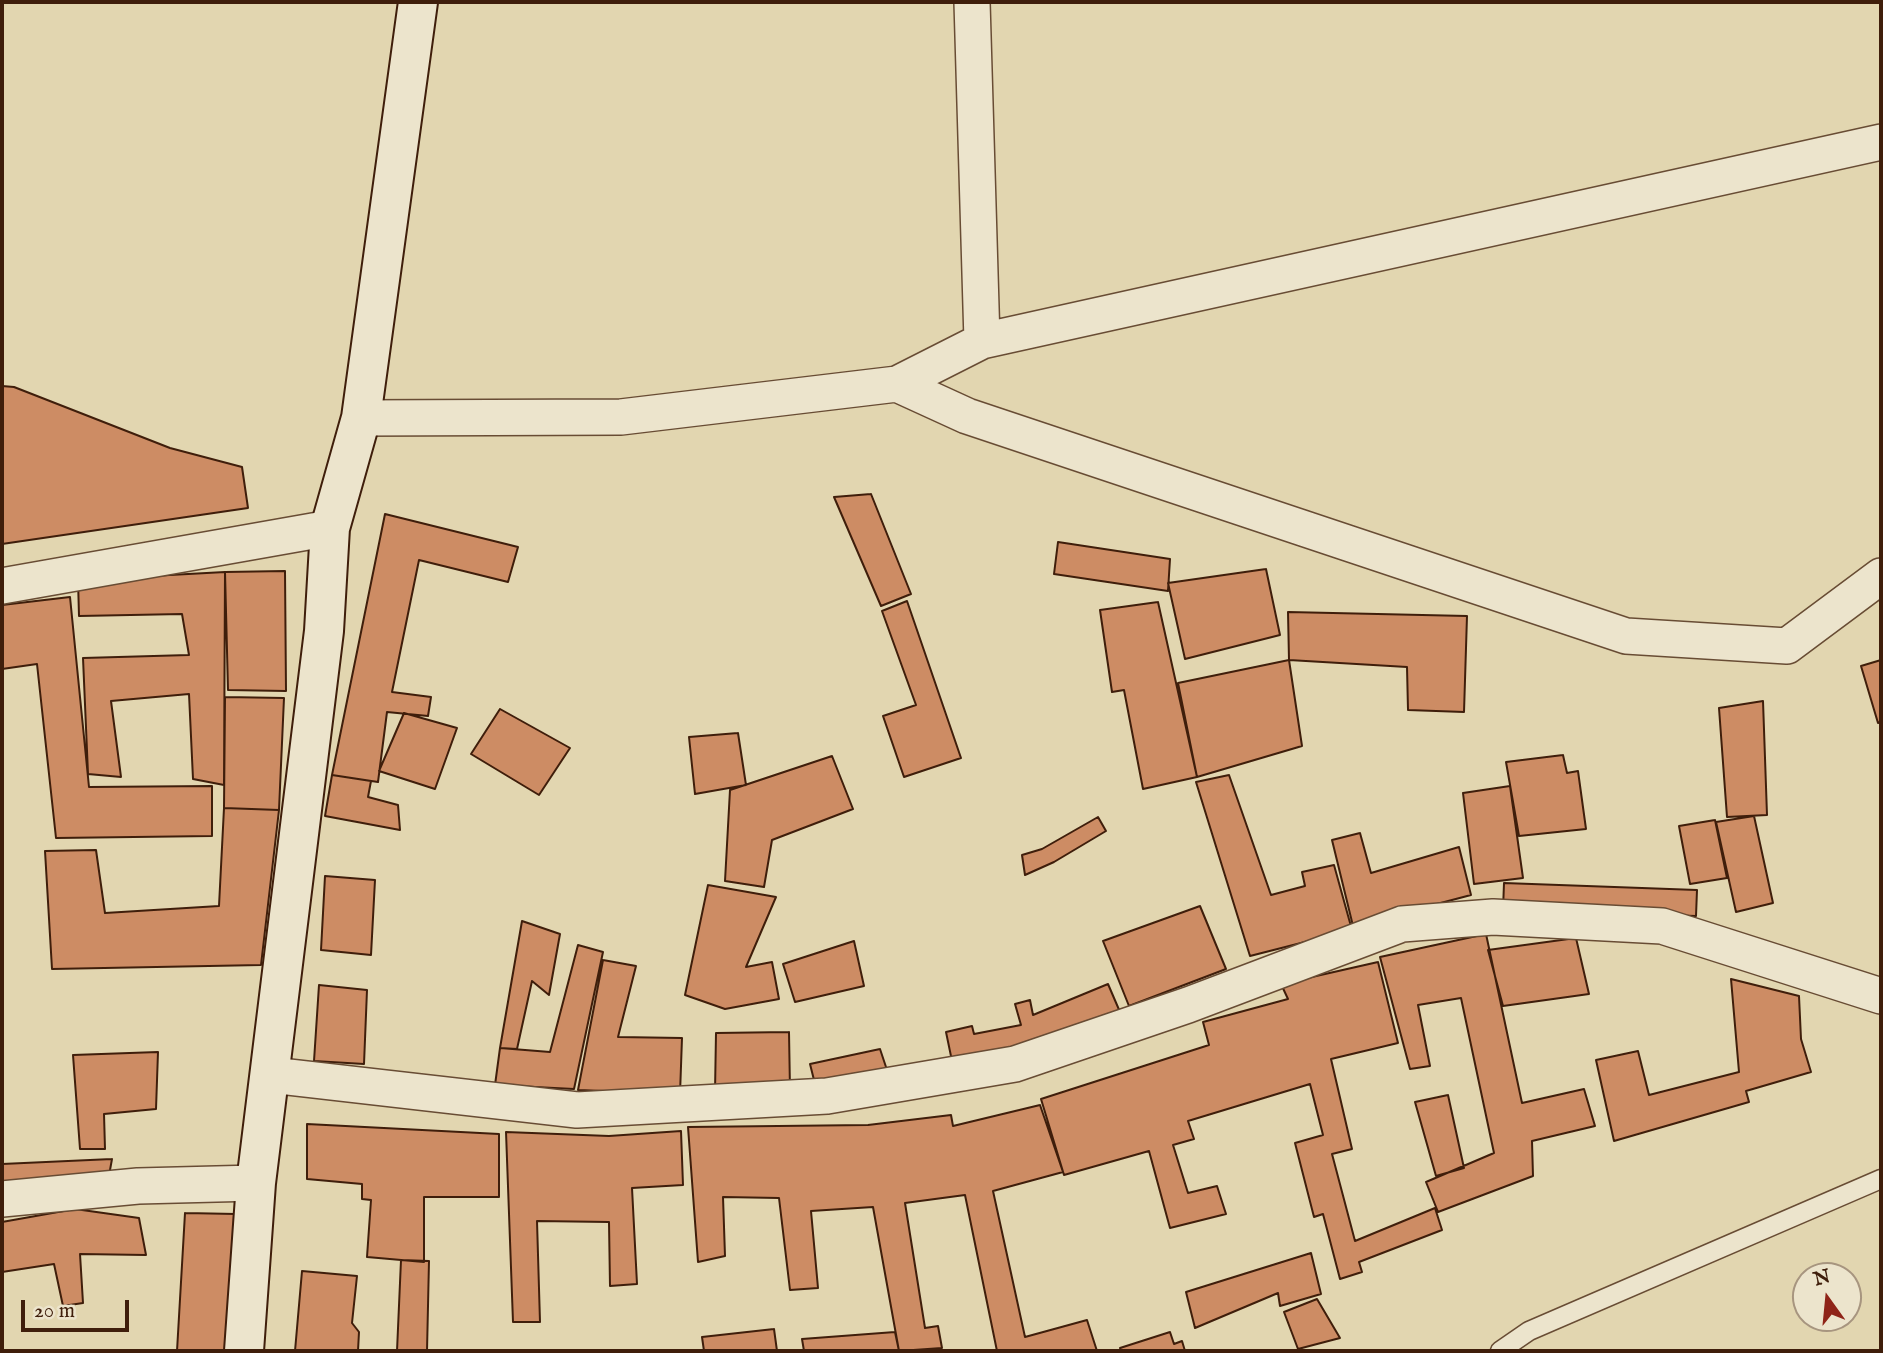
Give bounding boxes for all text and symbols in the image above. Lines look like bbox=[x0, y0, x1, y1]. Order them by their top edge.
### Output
north arrow bbox=[1792, 1262, 1862, 1332]
text: N bbox=[1811, 1265, 1833, 1292]
scale bar bbox=[24, 1286, 133, 1330]
text: 20 m bbox=[34, 1298, 75, 1325]

